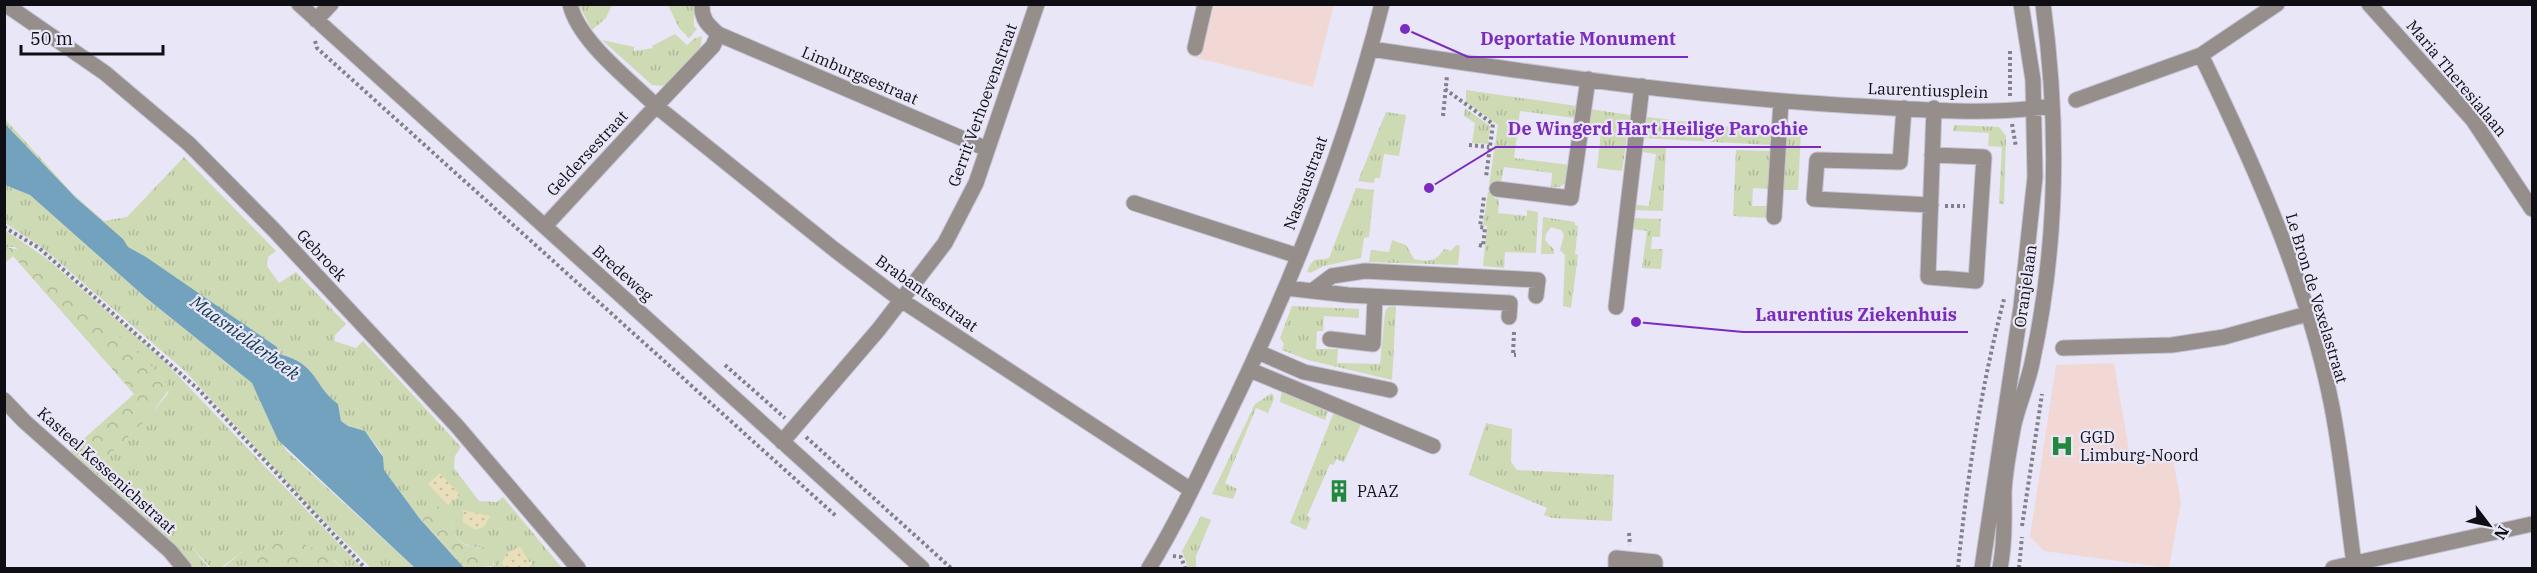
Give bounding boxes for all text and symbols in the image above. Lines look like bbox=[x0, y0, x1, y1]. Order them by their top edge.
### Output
street label: Maria Theresialaan bbox=[2402, 16, 2512, 140]
scale bar bbox=[21, 18, 164, 56]
street label: Gerrit Verhoevenstraat bbox=[943, 20, 1021, 189]
callout: Deportatie Monument bbox=[1468, 21, 1688, 57]
text: 50 m bbox=[30, 27, 73, 50]
text: Deportatie Monument bbox=[1480, 27, 1676, 50]
street label: Limburgsestraat bbox=[799, 41, 922, 109]
street label: Laurentiusplein bbox=[1867, 78, 1989, 102]
street label: Geldersestraat bbox=[542, 106, 632, 200]
callout: De Wingerd Hart Heilige Parochie bbox=[1496, 111, 1821, 147]
text: De Wingerd Hart Heilige Parochie bbox=[1508, 117, 1808, 140]
street label: Nassaustraat bbox=[1279, 133, 1331, 233]
street label: Le Bron de Vexelastraat bbox=[2282, 210, 2353, 386]
street label: Gebroek bbox=[293, 225, 352, 286]
street label: Bredeweg bbox=[589, 241, 658, 306]
street label: Oranjelaan bbox=[2009, 243, 2041, 329]
street label: Brabantsestraat bbox=[872, 250, 982, 336]
water label: Maasnielderbeek bbox=[185, 290, 305, 385]
callout: Laurentius Ziekenhuis bbox=[1743, 296, 1968, 332]
text: Laurentius Ziekenhuis bbox=[1755, 303, 1957, 326]
street label: Kasteel Kessenichstraat bbox=[34, 403, 181, 538]
place label: GGD Limburg-Noord bbox=[2080, 427, 2199, 465]
hospital icon: GGD Limburg-Noord bbox=[2049, 433, 2075, 459]
building icon: PAAZ bbox=[1326, 478, 1352, 504]
place label: PAAZ bbox=[1357, 481, 1399, 501]
north arrow bbox=[2459, 495, 2519, 555]
text: N bbox=[2490, 522, 2514, 544]

